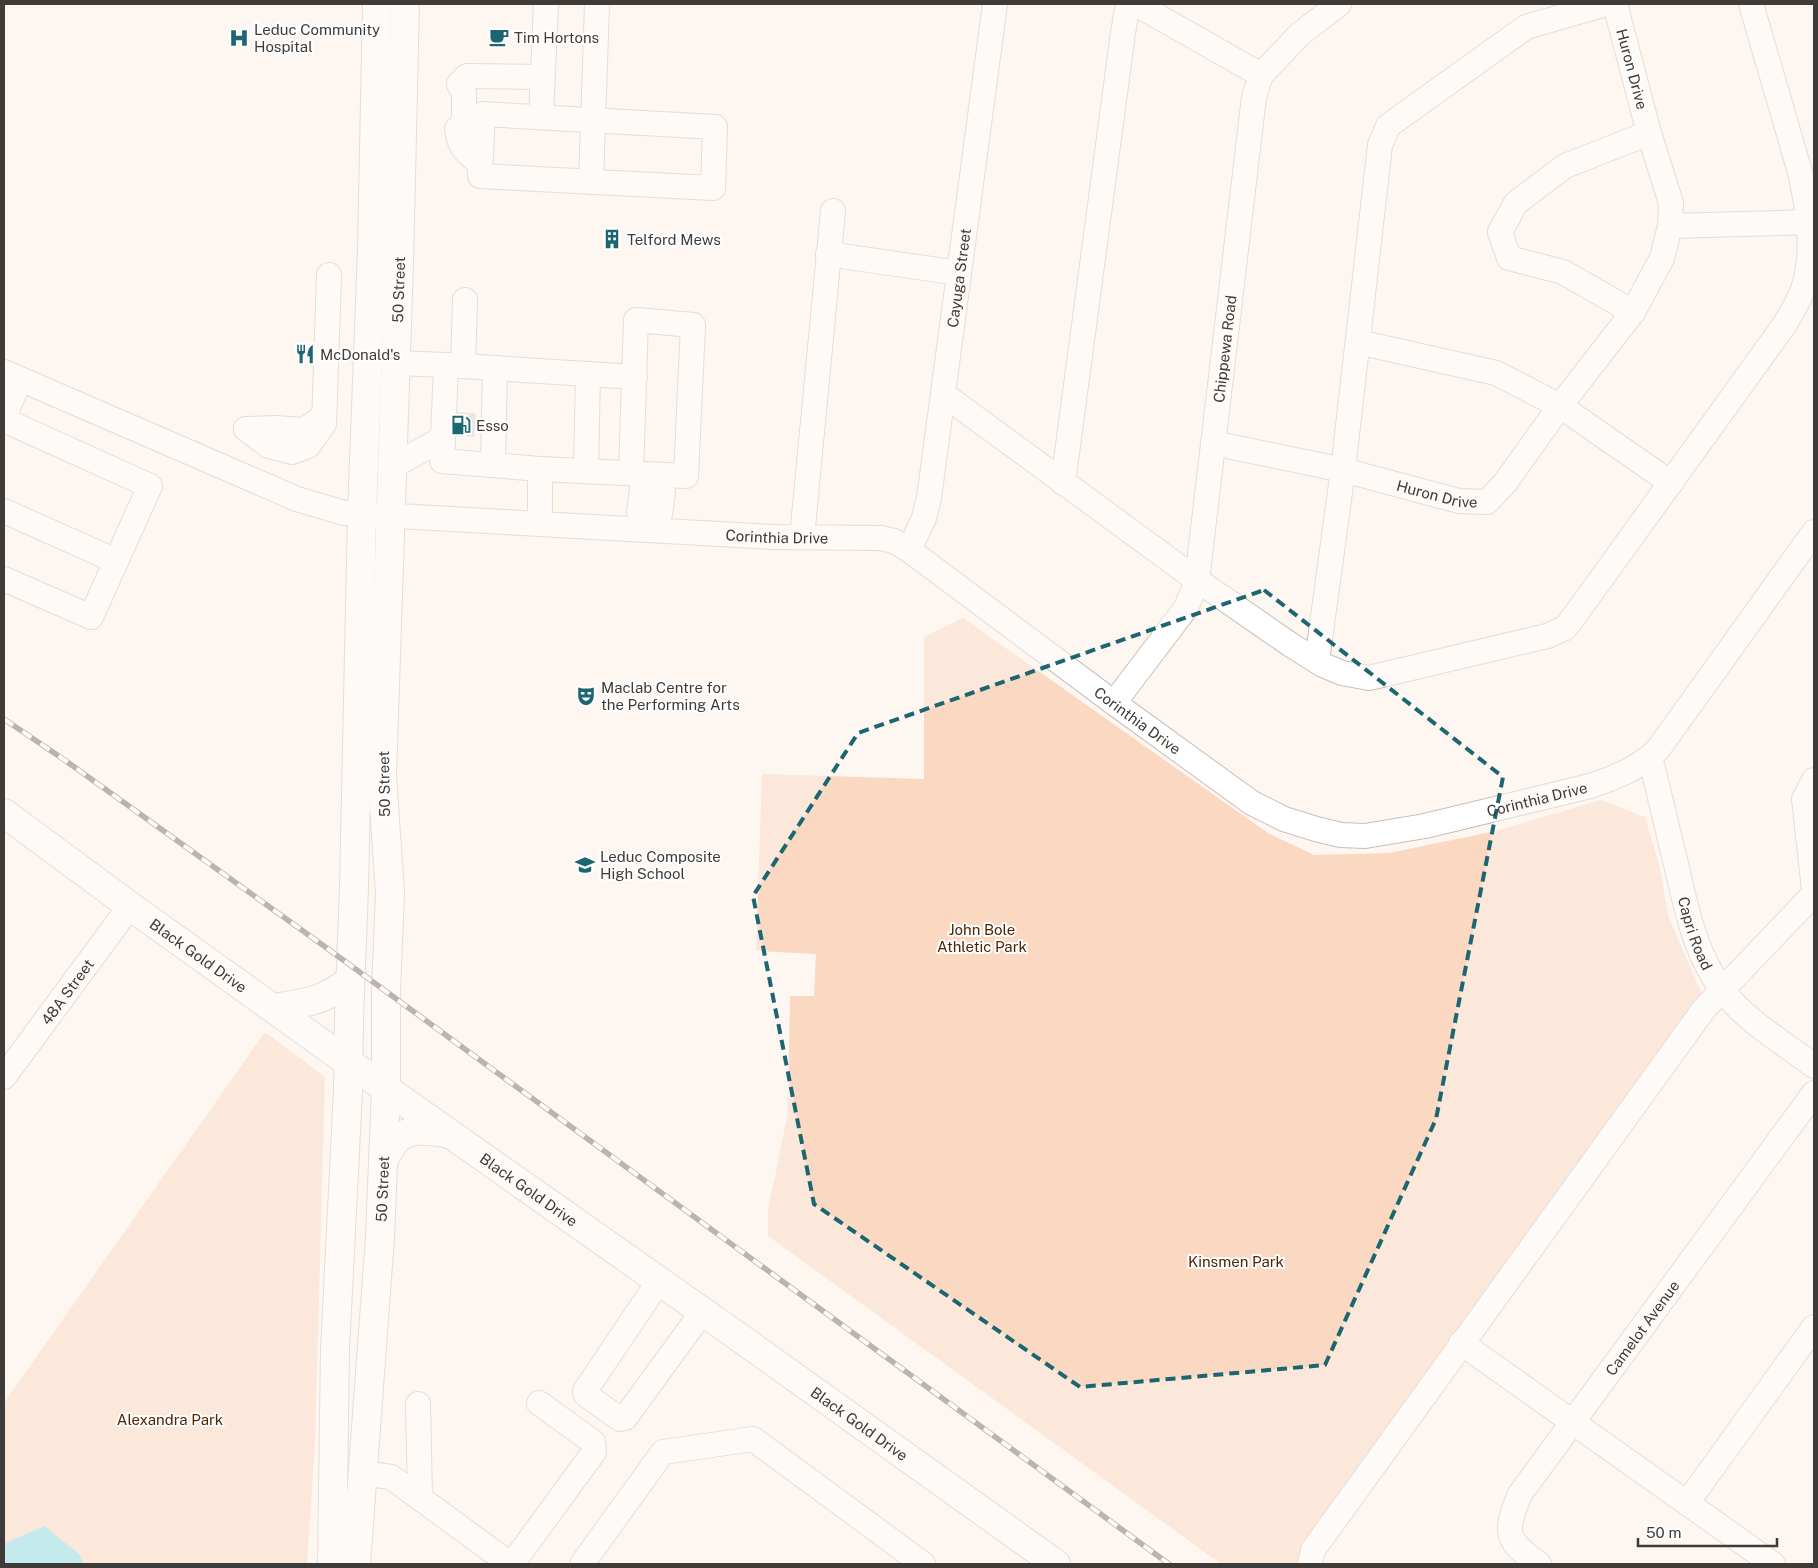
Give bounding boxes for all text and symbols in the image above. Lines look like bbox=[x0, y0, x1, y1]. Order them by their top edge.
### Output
place label: Leduc Community Hospital bbox=[254, 21, 380, 55]
cafe icon: Tim Hortons bbox=[488, 26, 510, 48]
hospital icon: Leduc Community Hospital bbox=[228, 27, 250, 49]
street label: Huron Drive bbox=[1613, 27, 1651, 111]
place label: Tim Hortons bbox=[514, 29, 599, 46]
street label: Cayuga Street bbox=[943, 227, 973, 329]
building icon: Telford Mews bbox=[601, 228, 623, 250]
place label: Telford Mews bbox=[627, 231, 721, 248]
street label: 50 Street bbox=[388, 256, 408, 323]
street label: Chippewa Road bbox=[1209, 294, 1239, 404]
restaurant icon: McDonald's bbox=[294, 343, 316, 365]
place label: McDonald's bbox=[320, 346, 400, 363]
fuel station icon: Esso bbox=[450, 414, 472, 436]
place label: Esso bbox=[476, 417, 509, 434]
street label: Huron Drive bbox=[1395, 476, 1478, 510]
street label: Corinthia Drive bbox=[725, 526, 828, 546]
place label: Maclab Centre for the Performing Arts bbox=[601, 679, 740, 713]
street label: Corinthia Drive bbox=[1091, 683, 1184, 757]
theatre icon: Maclab Centre for the Performing Arts bbox=[575, 685, 597, 707]
street label: 50 Street bbox=[375, 751, 393, 817]
street label: Corinthia Drive bbox=[1485, 779, 1589, 819]
place label: Leduc Composite High School bbox=[600, 848, 721, 882]
school or university icon: Leduc Composite High School bbox=[574, 854, 596, 876]
street label: Capri Road bbox=[1675, 895, 1716, 973]
street label: Black Gold Drive bbox=[147, 915, 250, 996]
park label: John Bole Athletic Park bbox=[937, 921, 1027, 955]
street label: 48A Street bbox=[37, 955, 97, 1028]
street label: Black Gold Drive bbox=[477, 1149, 581, 1229]
street label: 50 Street bbox=[372, 1155, 392, 1222]
park label: Kinsmen Park bbox=[1188, 1253, 1284, 1270]
street label: Camelot Avenue bbox=[1602, 1277, 1682, 1378]
street label: Black Gold Drive bbox=[808, 1383, 911, 1464]
park label: Alexandra Park bbox=[117, 1411, 223, 1428]
scale bar bbox=[1638, 1516, 1777, 1548]
text: 50 m bbox=[1646, 1524, 1681, 1541]

